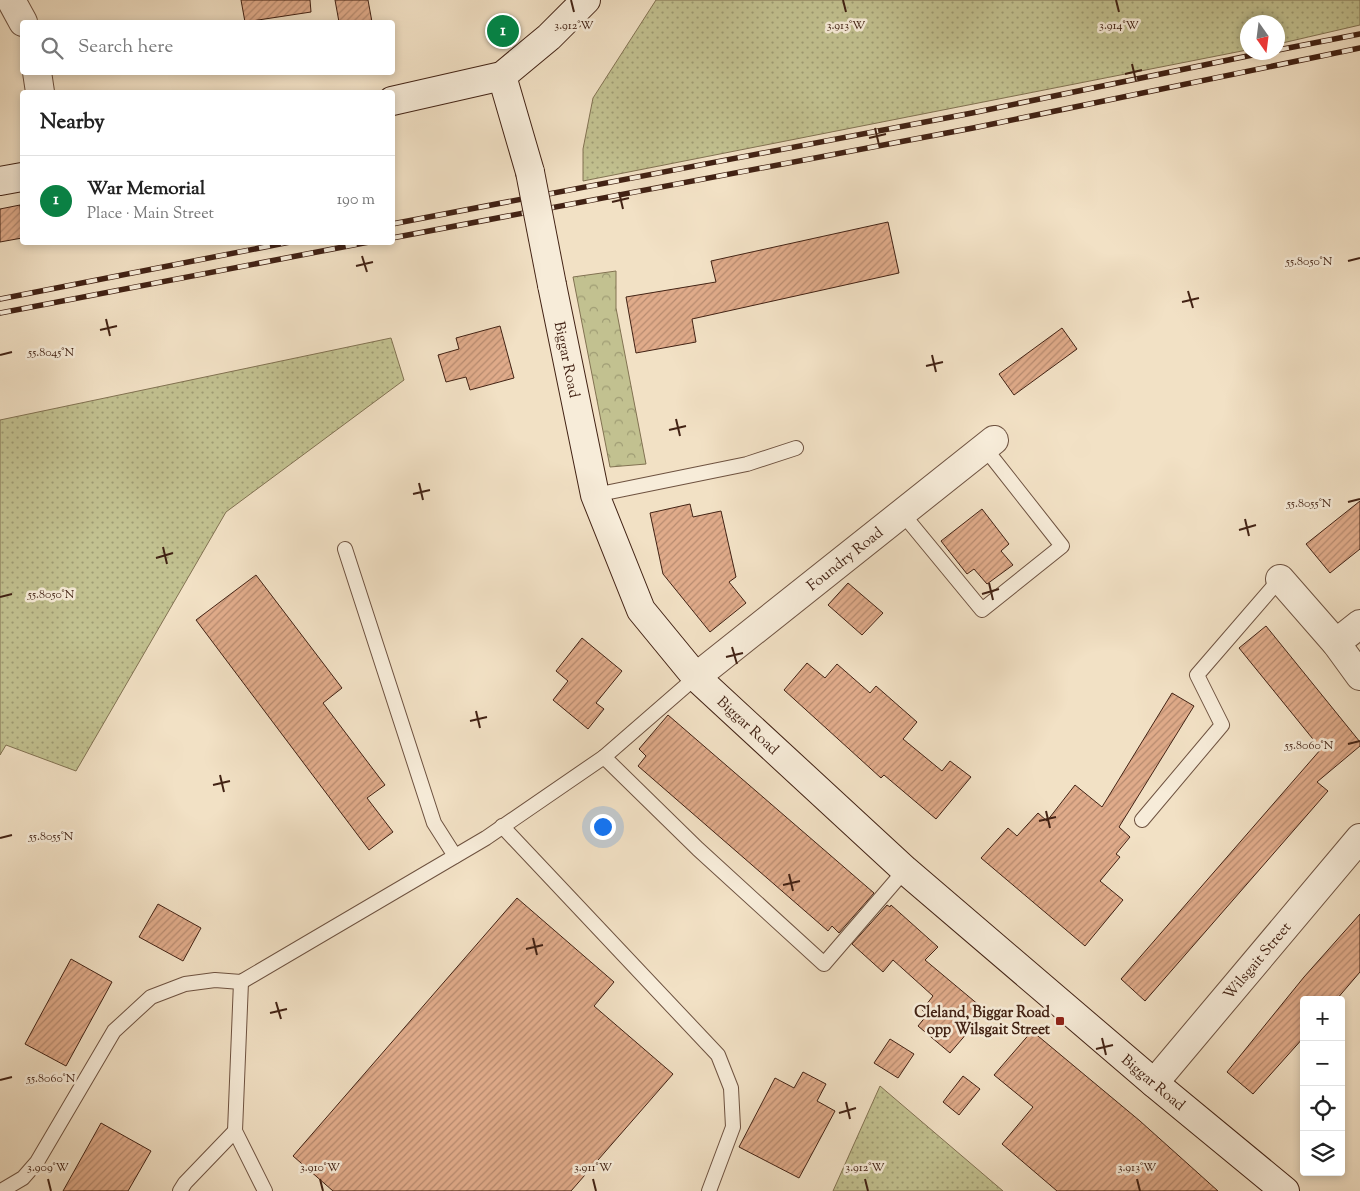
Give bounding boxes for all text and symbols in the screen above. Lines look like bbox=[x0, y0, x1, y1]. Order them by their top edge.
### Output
pin: 1 bbox=[487, 12, 519, 50]
north arrow bbox=[1240, 15, 1285, 60]
text: 3.912°W bbox=[554, 17, 594, 35]
text: 3.913°W bbox=[827, 17, 866, 35]
text: 3.914°W bbox=[1099, 17, 1140, 35]
search box bbox=[20, 20, 395, 75]
icon: search bbox=[38, 34, 66, 62]
text: Search here bbox=[78, 34, 173, 61]
text: Nearby bbox=[40, 108, 105, 138]
text: War Memorial bbox=[87, 176, 205, 203]
text: 1 bbox=[53, 189, 59, 212]
text: 190 m bbox=[337, 189, 375, 212]
text: Place · Main Street bbox=[87, 203, 214, 226]
text: 55.8050°N bbox=[1285, 253, 1333, 271]
street label: Biggar Road bbox=[548, 320, 584, 400]
text: 55.8045°N bbox=[27, 344, 74, 362]
text: 55.8055°N bbox=[1286, 495, 1332, 513]
street label: Foundry Road bbox=[803, 523, 889, 597]
text: 55.8050°N bbox=[27, 586, 75, 604]
street label: Biggar Road bbox=[712, 692, 783, 761]
text: 55.8060°N bbox=[1284, 737, 1334, 755]
your location bbox=[590, 814, 616, 840]
text: 55.8055°N bbox=[28, 828, 74, 846]
street label: Wilsgait Street bbox=[1219, 918, 1297, 1005]
map controls bbox=[1300, 996, 1345, 1176]
button: + bbox=[1300, 996, 1345, 1041]
place label: Cleland, Biggar Road opp Wilsgait Street bbox=[914, 1003, 1051, 1041]
marker: Cleland, Biggar Road opp Wilsgait Street bbox=[1054, 1015, 1066, 1027]
button: − bbox=[1300, 1041, 1345, 1086]
street label: Biggar Road bbox=[1116, 1050, 1189, 1117]
text: 55.8060°N bbox=[26, 1070, 76, 1088]
button: locate bbox=[1300, 1086, 1345, 1131]
button: layers bbox=[1300, 1131, 1345, 1176]
text: 3.909°W bbox=[27, 1159, 70, 1177]
text: 3.910°W bbox=[300, 1159, 341, 1177]
text: 3.911°W bbox=[574, 1159, 613, 1177]
text: 3.912°W bbox=[845, 1159, 885, 1177]
text: 3.913°W bbox=[1118, 1159, 1157, 1177]

